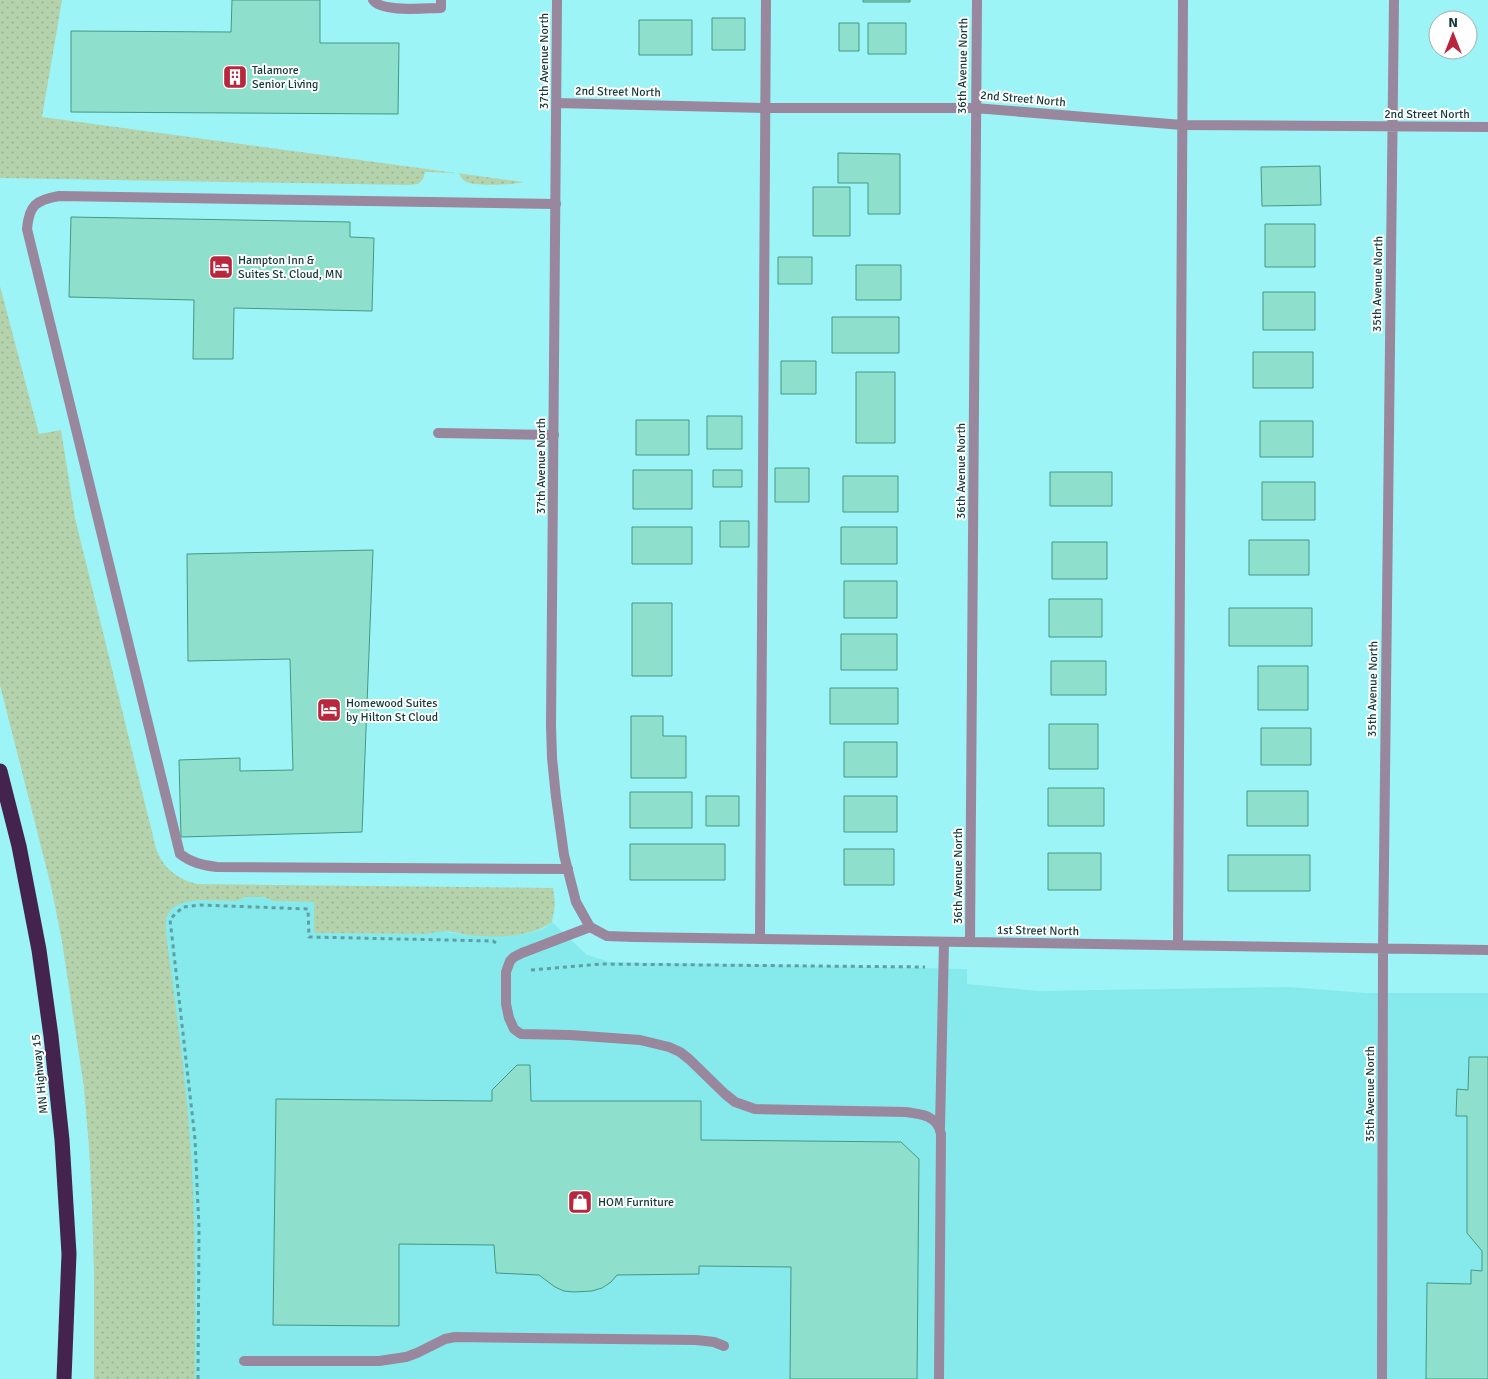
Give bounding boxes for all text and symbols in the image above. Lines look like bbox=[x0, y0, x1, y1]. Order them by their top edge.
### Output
north arrow bbox=[1428, 10, 1478, 60]
street label: 37th Avenue North bbox=[537, 13, 552, 109]
text: N bbox=[1448, 14, 1458, 31]
street label: 36th Avenue North bbox=[955, 18, 971, 114]
place label: Talamore Senior Living bbox=[252, 63, 318, 92]
building icon: Talamore Senior Living bbox=[222, 64, 248, 90]
street label: 2nd Street North bbox=[575, 84, 661, 100]
street label: 2nd Street North bbox=[980, 88, 1066, 110]
street label: 2nd Street North bbox=[1384, 107, 1470, 122]
street label: 35th Avenue North bbox=[1370, 236, 1386, 332]
place label: Hampton Inn & Suites St. Cloud, MN bbox=[238, 253, 343, 282]
hotel icon: Hampton Inn & Suites St. Cloud, MN bbox=[208, 254, 234, 280]
street label: 37th Avenue North bbox=[534, 418, 549, 514]
street label: 36th Avenue North bbox=[954, 423, 969, 519]
street label: 35th Avenue North bbox=[1365, 641, 1381, 737]
place label: Homewood Suites by Hilton St Cloud bbox=[346, 696, 438, 725]
hotel icon: Homewood Suites by Hilton St Cloud bbox=[316, 697, 342, 723]
street label: 36th Avenue North bbox=[951, 828, 966, 924]
street label: 1st Street North bbox=[997, 923, 1079, 939]
street label: MN Highway 15 bbox=[28, 1033, 52, 1115]
street label: 35th Avenue North bbox=[1363, 1046, 1378, 1142]
shop icon: HOM Furniture bbox=[567, 1189, 593, 1215]
place label: HOM Furniture bbox=[598, 1195, 674, 1210]

